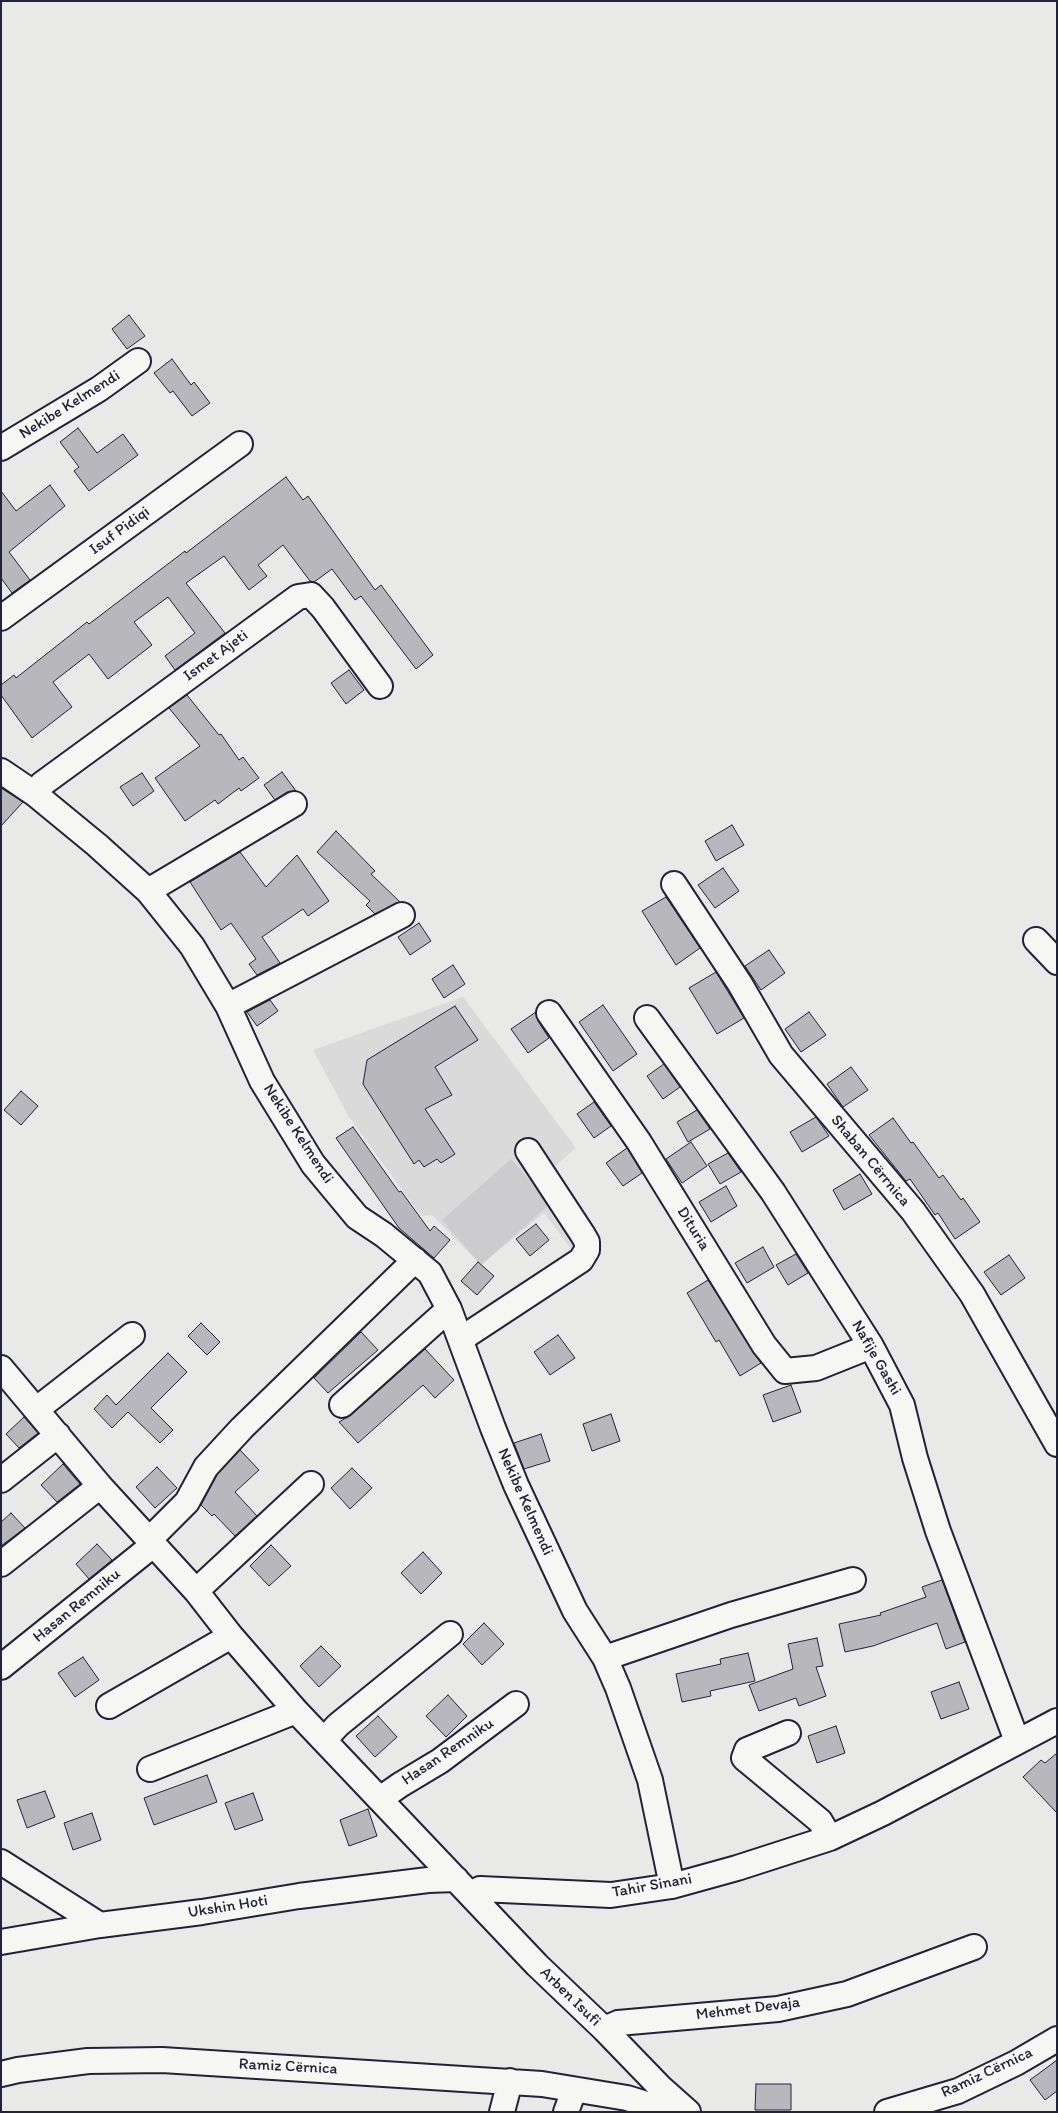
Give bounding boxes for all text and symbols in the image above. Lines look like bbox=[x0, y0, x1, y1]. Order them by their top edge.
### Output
street label: Nekibe Kelmendi bbox=[16, 366, 124, 444]
street label: Isuf Pidiqi bbox=[86, 503, 154, 559]
street label: Ismet Ajeti bbox=[180, 626, 252, 686]
street label: Nekibe Kelmendi bbox=[259, 1080, 337, 1188]
street label: Shaban Cërrnica bbox=[826, 1111, 914, 1211]
street label: Dituria bbox=[672, 1204, 714, 1254]
street label: Nafije Gashi bbox=[847, 1317, 905, 1399]
street label: Nekibe Kelmendi bbox=[493, 1445, 557, 1559]
street label: Hasan Remniku bbox=[29, 1565, 125, 1647]
street label: Hasan Remniku bbox=[398, 1714, 498, 1790]
street label: Tahir Sinani bbox=[611, 1870, 693, 1902]
street label: Ukshin Hoti bbox=[187, 1891, 269, 1923]
street label: Arben Isufi bbox=[536, 1963, 604, 2031]
street label: Mehmet Devaja bbox=[695, 1993, 801, 2025]
street label: Ramiz Cërnica bbox=[938, 2043, 1036, 2103]
street label: Ramiz Cërnica bbox=[238, 2055, 338, 2079]

